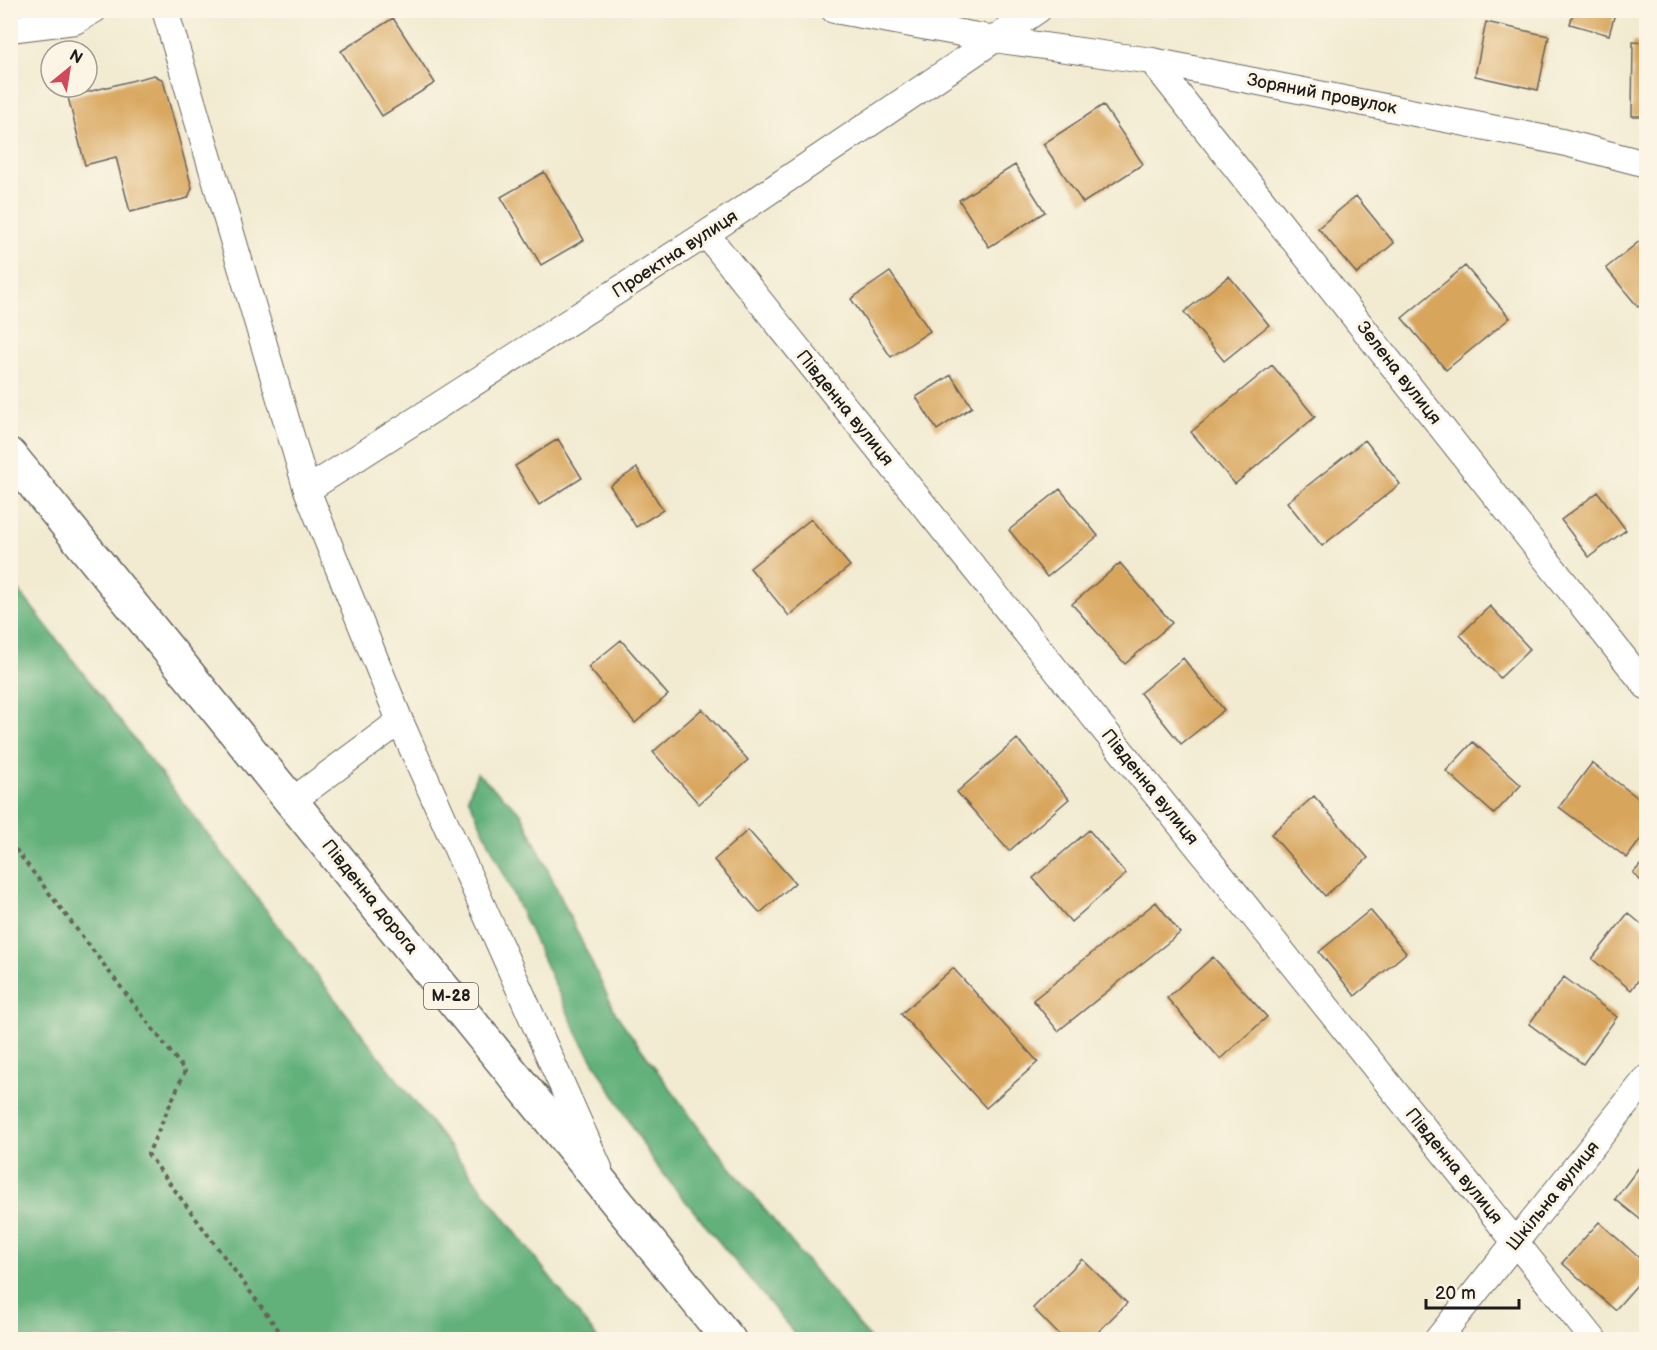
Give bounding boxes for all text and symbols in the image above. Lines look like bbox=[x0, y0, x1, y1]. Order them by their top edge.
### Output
north arrow bbox=[39, 39, 99, 99]
text: N bbox=[66, 46, 86, 69]
street label: Зоряний провулок bbox=[1245, 69, 1399, 119]
street label: Проектна вулиця bbox=[608, 206, 742, 302]
street label: Зелена вулиця bbox=[1352, 317, 1446, 429]
street label: Південна вулиця bbox=[792, 346, 898, 470]
street label: Південна вулиця bbox=[1097, 725, 1203, 849]
street label: Південна дорога bbox=[317, 835, 423, 959]
road number: М-28 bbox=[424, 983, 478, 1009]
street label: Південна вулиця bbox=[1401, 1104, 1507, 1228]
street label: Шкільна вулиця bbox=[1502, 1137, 1604, 1255]
scale bar bbox=[1426, 1272, 1519, 1310]
text: 20 m bbox=[1435, 1283, 1476, 1304]

